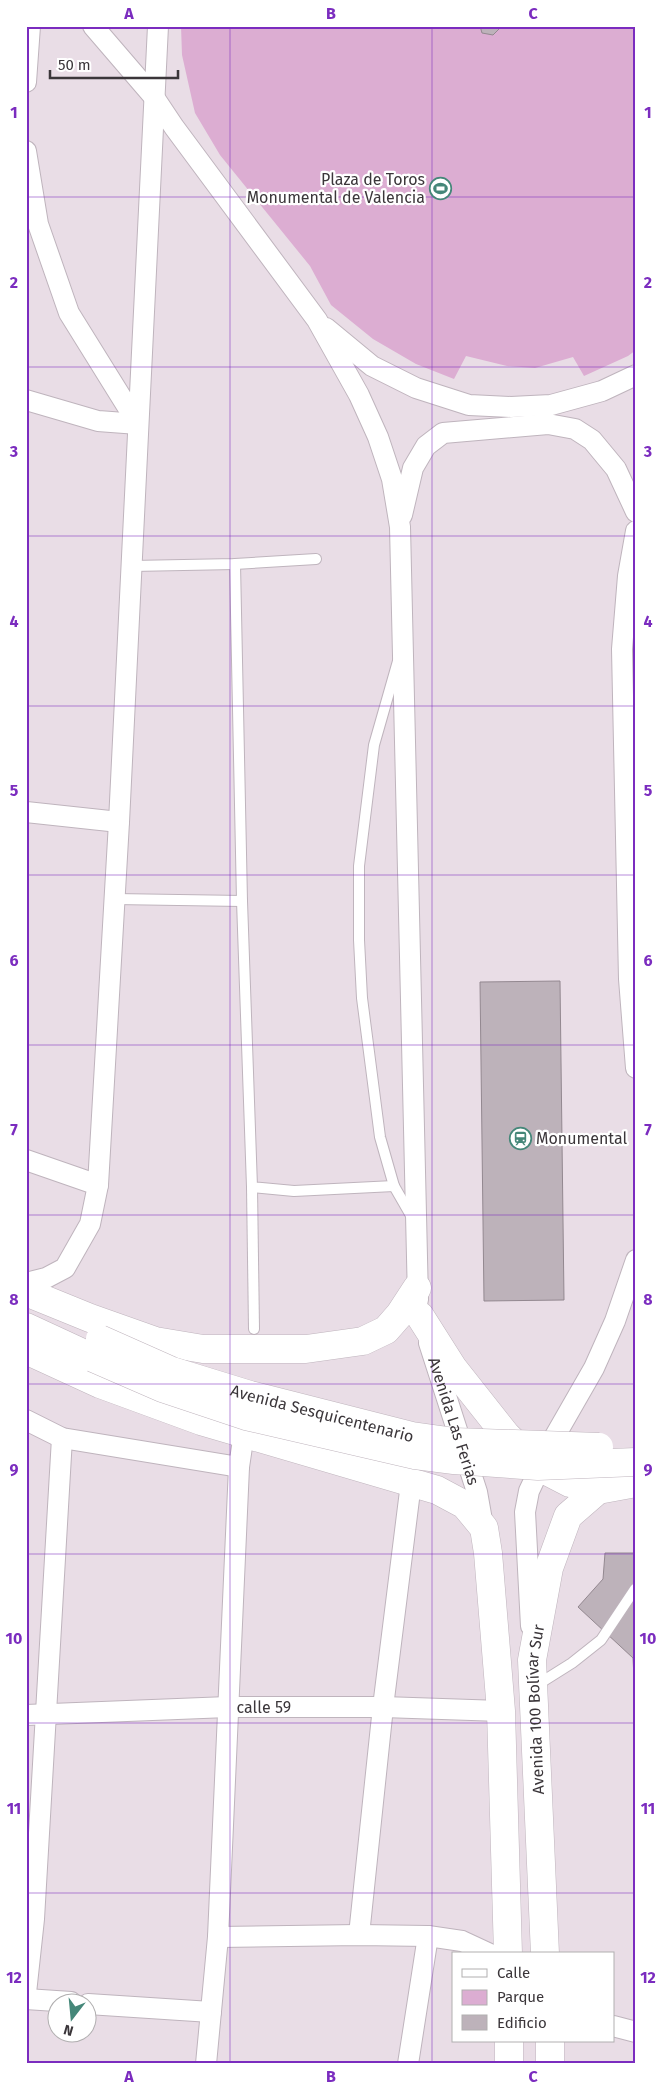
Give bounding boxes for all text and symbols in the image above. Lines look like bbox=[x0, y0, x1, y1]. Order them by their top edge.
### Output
text: A bbox=[123, 4, 134, 23]
text: B bbox=[326, 4, 336, 23]
text: C bbox=[528, 4, 538, 23]
scale bar bbox=[50, 48, 178, 80]
text: 50 m bbox=[58, 56, 91, 74]
text: 1 bbox=[10, 103, 18, 122]
text: 1 bbox=[644, 103, 652, 122]
place label: Plaza de Toros Monumental de Valencia bbox=[247, 170, 425, 207]
sports icon: Plaza de Toros Monumental de Valencia bbox=[429, 176, 453, 200]
text: 2 bbox=[10, 273, 18, 292]
text: 2 bbox=[644, 273, 652, 292]
text: 3 bbox=[9, 442, 18, 461]
text: 3 bbox=[643, 442, 652, 461]
text: 4 bbox=[9, 612, 19, 631]
text: 4 bbox=[643, 612, 653, 631]
text: 5 bbox=[10, 781, 19, 800]
text: 5 bbox=[644, 781, 653, 800]
text: 6 bbox=[9, 951, 19, 970]
text: 6 bbox=[643, 951, 653, 970]
text: 7 bbox=[10, 1120, 18, 1139]
text: 7 bbox=[644, 1120, 652, 1139]
station icon: Monumental bbox=[508, 1126, 532, 1150]
place label: Monumental bbox=[536, 1129, 627, 1148]
text: 8 bbox=[9, 1290, 19, 1309]
text: 8 bbox=[643, 1290, 653, 1309]
street label: Avenida Las Ferias bbox=[424, 1355, 483, 1487]
street label: Avenida Sesquicentenario bbox=[228, 1381, 416, 1446]
text: 9 bbox=[10, 1460, 19, 1479]
text: 9 bbox=[644, 1460, 653, 1479]
street label: Avenida 100 Bolívar Sur bbox=[523, 1622, 549, 1795]
text: 10 bbox=[6, 1629, 22, 1648]
text: 10 bbox=[640, 1629, 656, 1648]
street label: calle 59 bbox=[237, 1698, 291, 1717]
text: 11 bbox=[7, 1799, 21, 1818]
text: 11 bbox=[641, 1799, 655, 1818]
legend bbox=[452, 1952, 614, 2042]
text: Calle bbox=[497, 1964, 530, 1982]
text: 12 bbox=[6, 1968, 22, 1987]
text: 12 bbox=[640, 1968, 656, 1987]
text: Parque bbox=[497, 1988, 544, 2006]
north arrow bbox=[48, 1992, 98, 2042]
text: Edificio bbox=[497, 2014, 547, 2032]
text: N bbox=[62, 2021, 75, 2039]
text: A bbox=[123, 2067, 134, 2086]
text: B bbox=[326, 2067, 336, 2086]
text: C bbox=[528, 2067, 538, 2086]

